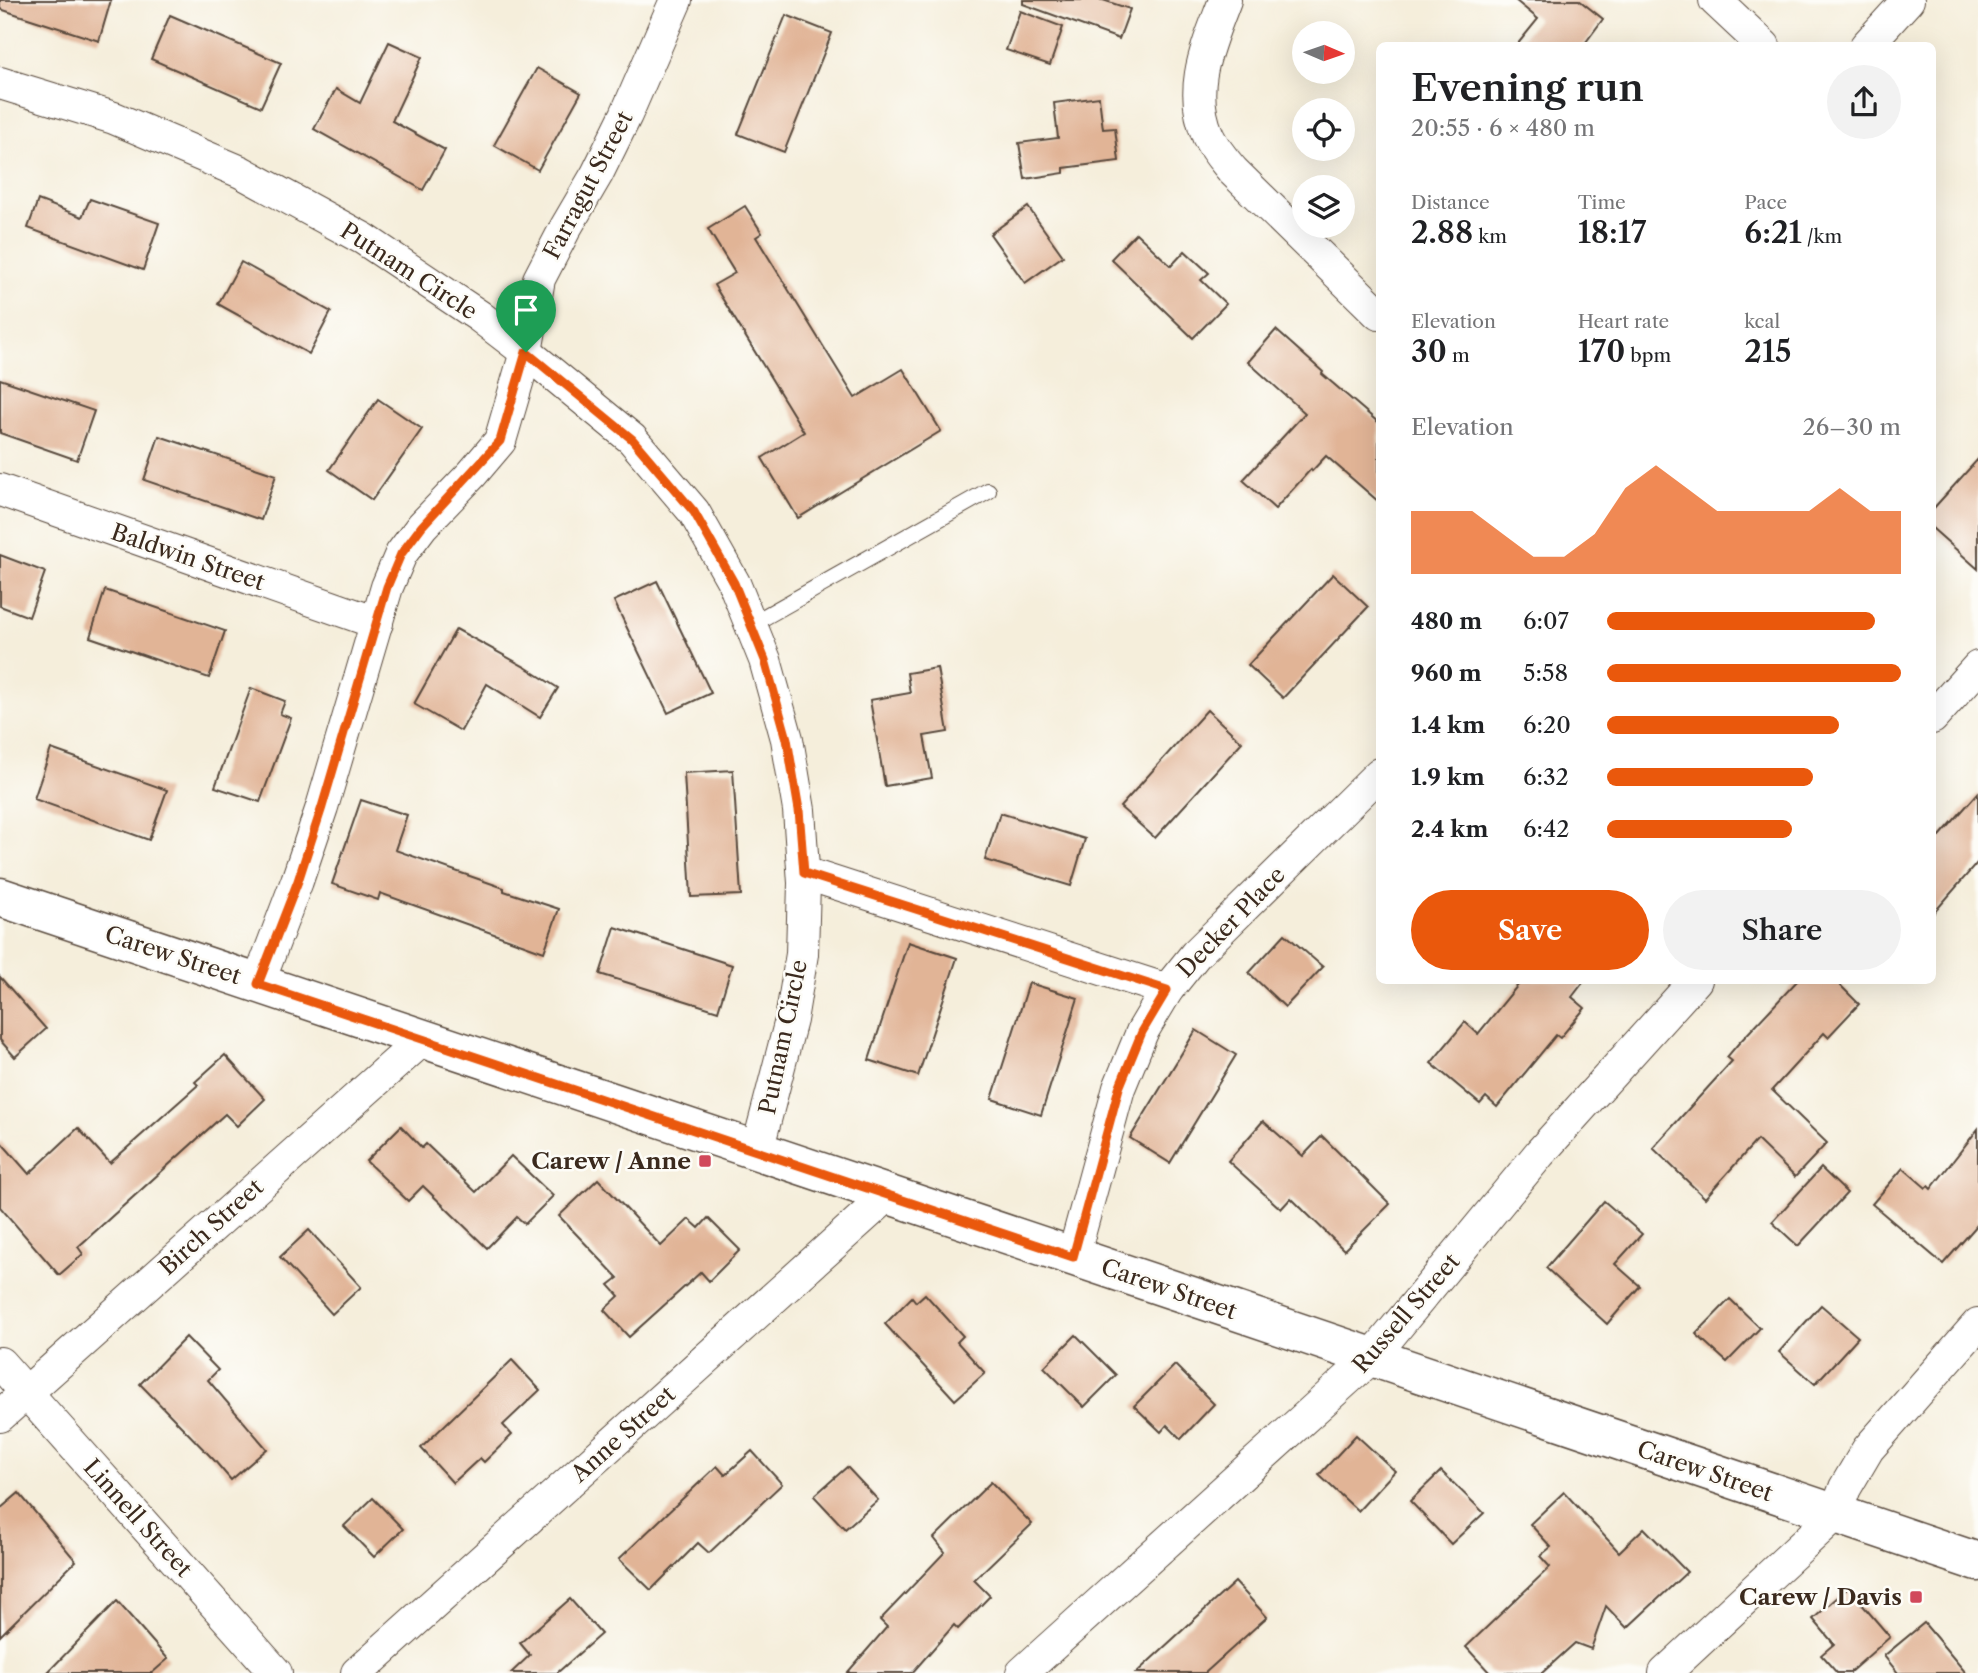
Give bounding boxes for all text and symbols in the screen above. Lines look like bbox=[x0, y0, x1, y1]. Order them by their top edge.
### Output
north arrow bbox=[1292, 21, 1354, 84]
map controls bbox=[1292, 21, 1355, 238]
text: Evening run bbox=[1411, 64, 1644, 111]
button: share bbox=[1827, 65, 1901, 139]
button: locate bbox=[1292, 98, 1355, 161]
street label: Farragut Street bbox=[537, 106, 639, 264]
text: 20:55 · 6 × 480 m bbox=[1411, 114, 1595, 142]
button: layers bbox=[1292, 175, 1355, 238]
text: Distance bbox=[1411, 191, 1490, 214]
text: Time bbox=[1578, 191, 1626, 214]
text: Pace bbox=[1744, 191, 1787, 214]
text: 2.88 bbox=[1411, 214, 1473, 251]
text: 18:17 bbox=[1578, 214, 1646, 251]
text: 6:21 bbox=[1744, 214, 1802, 251]
street label: Putnam Circle bbox=[335, 216, 483, 326]
text: km bbox=[1473, 225, 1507, 248]
text: /km bbox=[1802, 225, 1842, 248]
pin bbox=[496, 280, 556, 352]
icon: arrive bbox=[507, 291, 545, 329]
text: Elevation bbox=[1411, 310, 1496, 333]
text: Heart rate bbox=[1578, 310, 1669, 333]
text: kcal bbox=[1744, 310, 1780, 333]
text: 30 bbox=[1411, 333, 1447, 370]
text: 170 bbox=[1578, 333, 1625, 370]
text: 215 bbox=[1744, 333, 1792, 370]
text: m bbox=[1447, 344, 1470, 367]
text: bpm bbox=[1625, 344, 1671, 367]
text: Elevation bbox=[1411, 413, 1514, 441]
text: 26–30 m bbox=[1802, 413, 1901, 441]
street label: Baldwin Street bbox=[108, 518, 268, 596]
text: 480 m bbox=[1411, 607, 1482, 635]
text: 6:07 bbox=[1523, 607, 1569, 635]
text: 960 m bbox=[1411, 659, 1482, 687]
text: 5:58 bbox=[1523, 659, 1568, 687]
text: 1.4 km bbox=[1411, 711, 1485, 739]
text: 6:20 bbox=[1523, 711, 1571, 739]
text: 1.9 km bbox=[1411, 763, 1485, 791]
text: 6:32 bbox=[1523, 763, 1569, 791]
text: 2.4 km bbox=[1411, 815, 1488, 843]
text: 6:42 bbox=[1523, 815, 1569, 843]
street label: Decker Place bbox=[1171, 861, 1291, 983]
button: Save bbox=[1411, 890, 1649, 970]
button: Share bbox=[1663, 890, 1901, 970]
street label: Carew Street bbox=[101, 920, 245, 990]
street label: Putnam Circle bbox=[753, 957, 813, 1117]
place label: Carew / Anne bbox=[531, 1147, 691, 1175]
marker: Carew / Anne bbox=[697, 1153, 713, 1169]
street label: Birch Street bbox=[153, 1173, 269, 1281]
street label: Russell Street bbox=[1347, 1248, 1465, 1378]
street label: Carew Street bbox=[1098, 1253, 1240, 1325]
street label: Anne Street bbox=[565, 1380, 681, 1489]
street label: Carew Street bbox=[1634, 1435, 1776, 1507]
street label: Linnell Street bbox=[78, 1453, 198, 1583]
place label: Carew / Davis bbox=[1739, 1583, 1902, 1611]
marker: Carew / Davis bbox=[1908, 1589, 1924, 1605]

